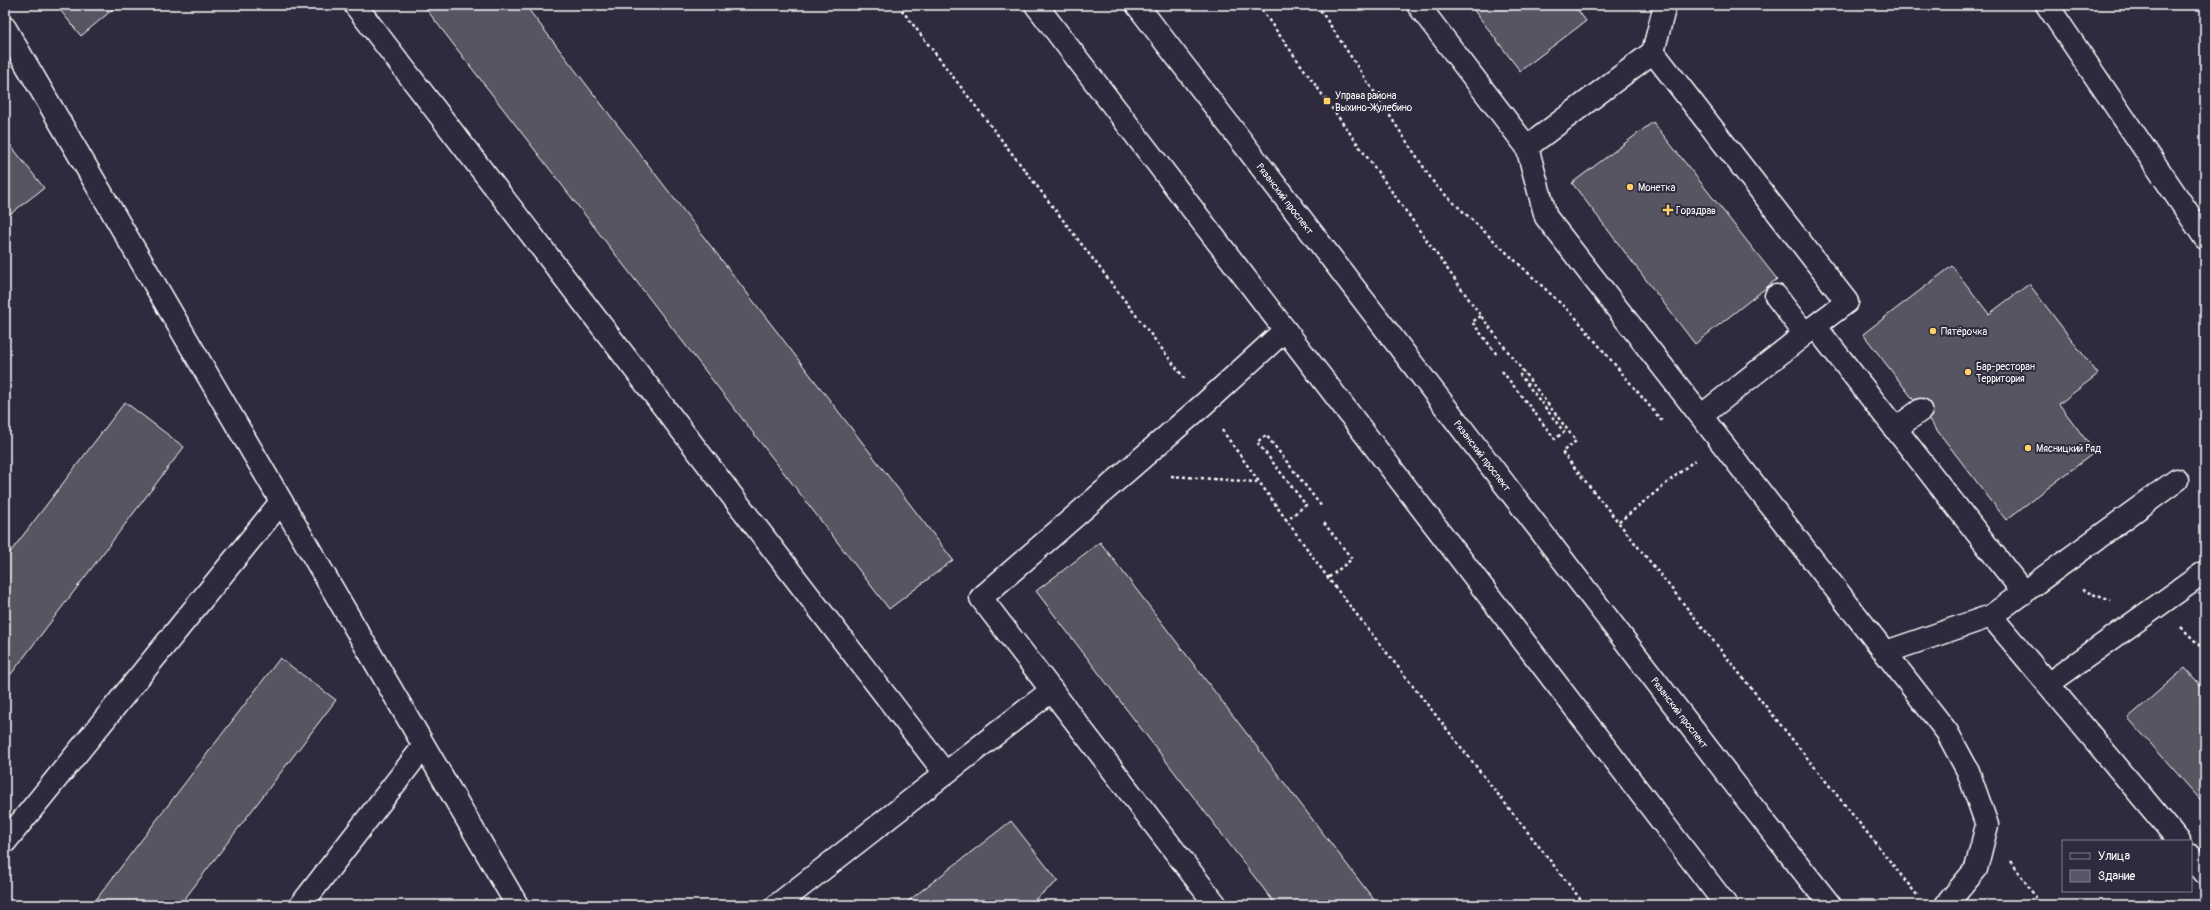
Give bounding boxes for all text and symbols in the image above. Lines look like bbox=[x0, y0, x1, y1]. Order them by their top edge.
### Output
place label: Управа района Выхино-Жулебино bbox=[1335, 90, 1413, 114]
marker: Управа района Выхино-Жулебино bbox=[1322, 96, 1332, 106]
street label: Рязанский проспект bbox=[1254, 161, 1316, 237]
marker: Монетка bbox=[1625, 182, 1635, 192]
place label: Монетка bbox=[1638, 182, 1676, 194]
marker: Горздрав bbox=[1663, 205, 1673, 215]
place label: Горздрав bbox=[1676, 205, 1716, 217]
marker: Пятёрочка bbox=[1928, 326, 1938, 336]
place label: Пятёрочка bbox=[1941, 326, 1987, 338]
place label: Бар-ресторан Территория bbox=[1976, 361, 2035, 385]
marker: Бар-ресторан Территория bbox=[1963, 367, 1973, 377]
street label: Рязанский проспект bbox=[1451, 418, 1513, 494]
marker: Мясницкий Ряд bbox=[2023, 443, 2033, 453]
place label: Мясницкий Ряд bbox=[2036, 443, 2101, 455]
street label: Рязанский проспект bbox=[1648, 675, 1710, 751]
legend bbox=[2062, 840, 2192, 892]
text: Улица bbox=[2098, 849, 2130, 864]
text: Здание bbox=[2098, 869, 2135, 884]

